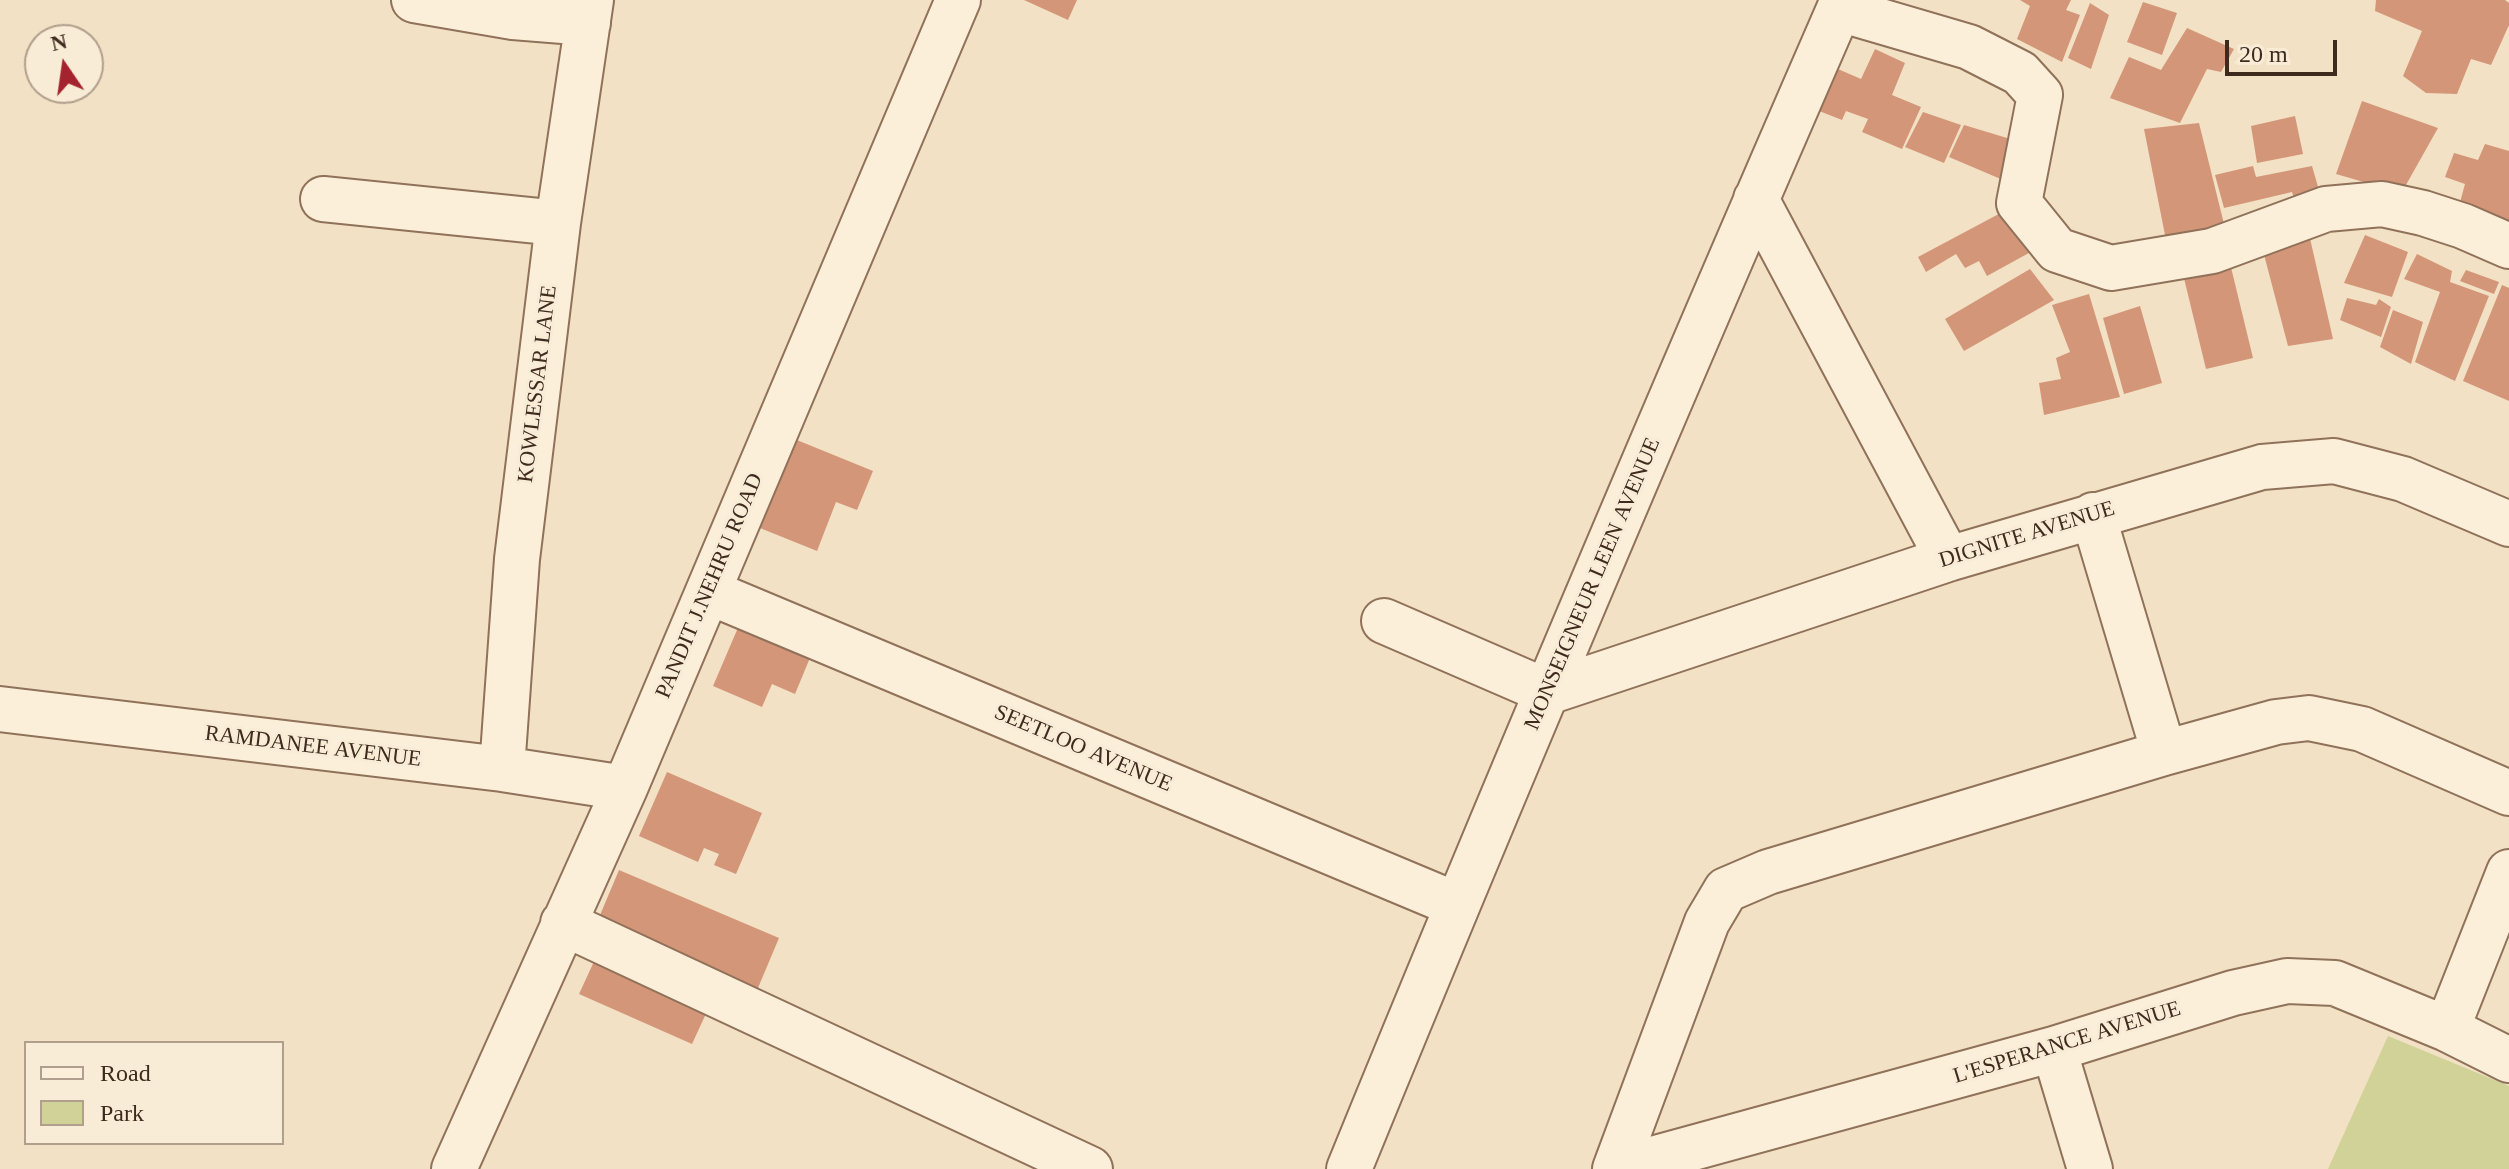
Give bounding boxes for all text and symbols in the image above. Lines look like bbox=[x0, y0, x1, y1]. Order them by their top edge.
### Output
north arrow bbox=[24, 24, 104, 104]
scale bar bbox=[2229, 24, 2341, 74]
text: N bbox=[48, 28, 69, 56]
text: 20 m bbox=[2239, 41, 2288, 67]
street label: KOWLESSAR LANE bbox=[513, 284, 563, 484]
street label: MONSEIGNEUR LEEN AVENUE bbox=[1519, 434, 1667, 734]
street label: PANDIT J.NEHRU ROAD bbox=[651, 470, 769, 702]
street label: DIGNITE AVENUE bbox=[1936, 496, 2118, 574]
street label: SEETLOO AVENUE bbox=[990, 700, 1176, 798]
street label: RAMDANEE AVENUE bbox=[203, 721, 423, 773]
street label: L'ESPERANCE AVENUE bbox=[1950, 996, 2184, 1090]
legend bbox=[24, 1041, 284, 1145]
text: Road bbox=[100, 1060, 151, 1086]
text: Park bbox=[100, 1100, 144, 1126]

